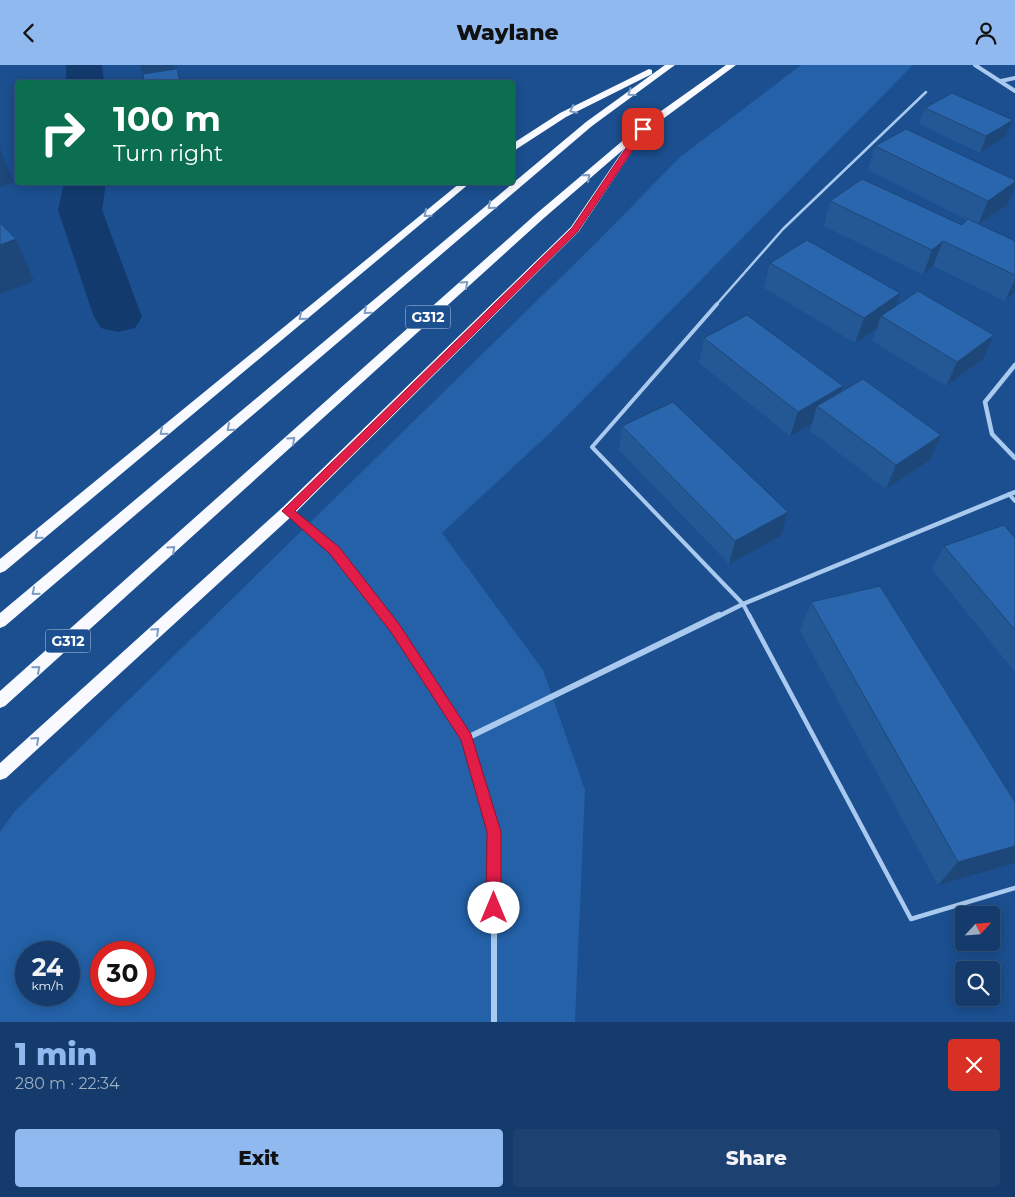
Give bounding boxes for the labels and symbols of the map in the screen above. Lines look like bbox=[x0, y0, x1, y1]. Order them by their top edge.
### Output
one-way arrow bbox=[627, 87, 637, 96]
one-way arrow bbox=[569, 104, 578, 114]
pin bbox=[622, 108, 664, 150]
one-way arrow bbox=[581, 173, 590, 182]
one-way arrow bbox=[487, 200, 496, 209]
one-way arrow bbox=[424, 208, 433, 216]
one-way arrow bbox=[459, 281, 468, 290]
one-way arrow bbox=[363, 305, 372, 314]
road number: G312 bbox=[406, 305, 450, 329]
one-way arrow bbox=[299, 312, 308, 320]
one-way arrow bbox=[226, 422, 235, 431]
one-way arrow bbox=[160, 426, 169, 435]
one-way arrow bbox=[287, 437, 296, 446]
one-way arrow bbox=[35, 530, 44, 538]
one-way arrow bbox=[166, 546, 175, 555]
one-way arrow bbox=[32, 587, 41, 595]
one-way arrow bbox=[151, 628, 160, 637]
road number: G312 bbox=[46, 629, 90, 653]
one-way arrow bbox=[31, 665, 40, 674]
one-way arrow bbox=[31, 737, 40, 746]
position arrow bbox=[467, 881, 519, 933]
north arrow bbox=[955, 906, 1000, 951]
speed limit sign: 30 bbox=[90, 941, 155, 1006]

